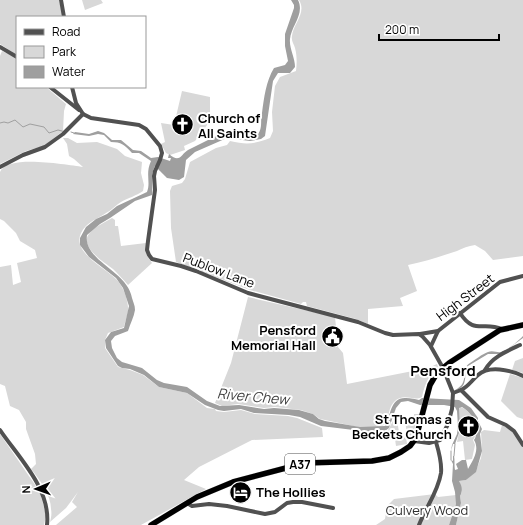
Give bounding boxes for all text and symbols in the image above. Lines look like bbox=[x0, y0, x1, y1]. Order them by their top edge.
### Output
legend bbox=[16, 16, 146, 88]
scale bar bbox=[379, 16, 499, 42]
text: 200 m bbox=[385, 21, 419, 38]
text: Road bbox=[52, 23, 80, 40]
text: Park bbox=[52, 43, 77, 60]
text: Water bbox=[52, 63, 86, 80]
place label: Church of All Saints bbox=[198, 109, 260, 142]
church icon: Church of All Saints bbox=[170, 112, 196, 138]
street label: Publow Lane bbox=[181, 248, 258, 292]
street label: High Street bbox=[432, 269, 498, 325]
place label: Pensford Memorial Hall bbox=[231, 321, 316, 354]
public building icon: Pensford Memorial Hall bbox=[319, 324, 345, 350]
district label: Pensford bbox=[410, 360, 476, 381]
water label: River Chew bbox=[216, 383, 292, 409]
place label: St Thomas a Beckets Church bbox=[352, 410, 452, 443]
church icon: St Thomas a Beckets Church bbox=[455, 413, 481, 439]
road number: A37 bbox=[285, 454, 315, 474]
north arrow bbox=[16, 469, 56, 509]
hotel icon: The Hollies bbox=[227, 479, 253, 505]
place label: The Hollies bbox=[256, 483, 326, 501]
text: N bbox=[18, 485, 33, 494]
park label: Culvery Wood bbox=[386, 501, 468, 519]

